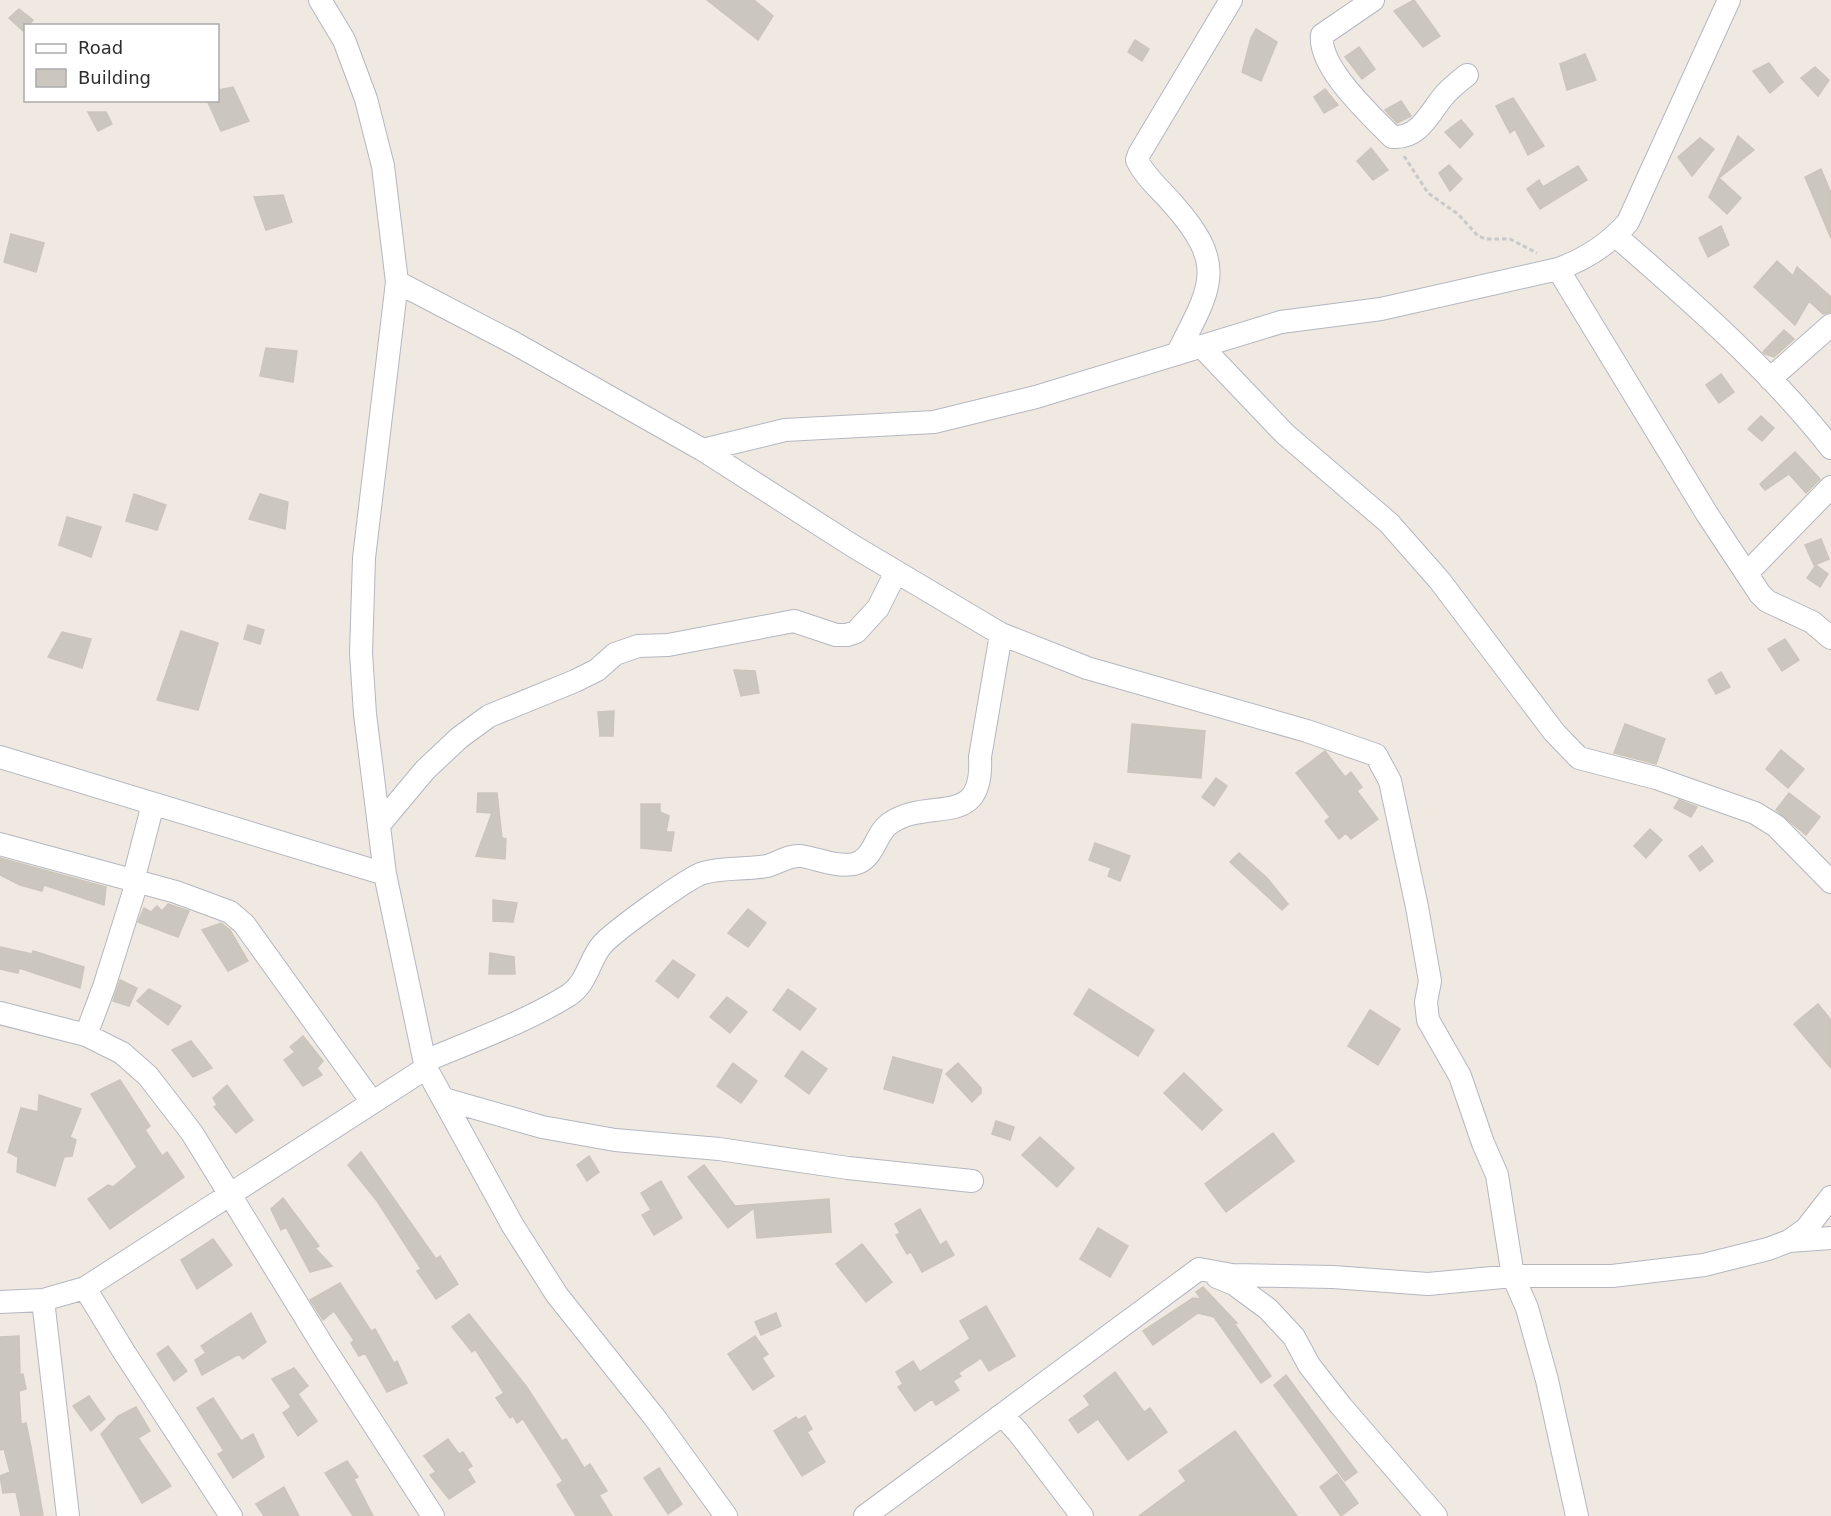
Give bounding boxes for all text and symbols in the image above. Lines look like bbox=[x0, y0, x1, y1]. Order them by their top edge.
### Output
legend bbox=[24, 24, 219, 102]
text: Road bbox=[78, 37, 123, 58]
text: Building bbox=[78, 67, 151, 88]

